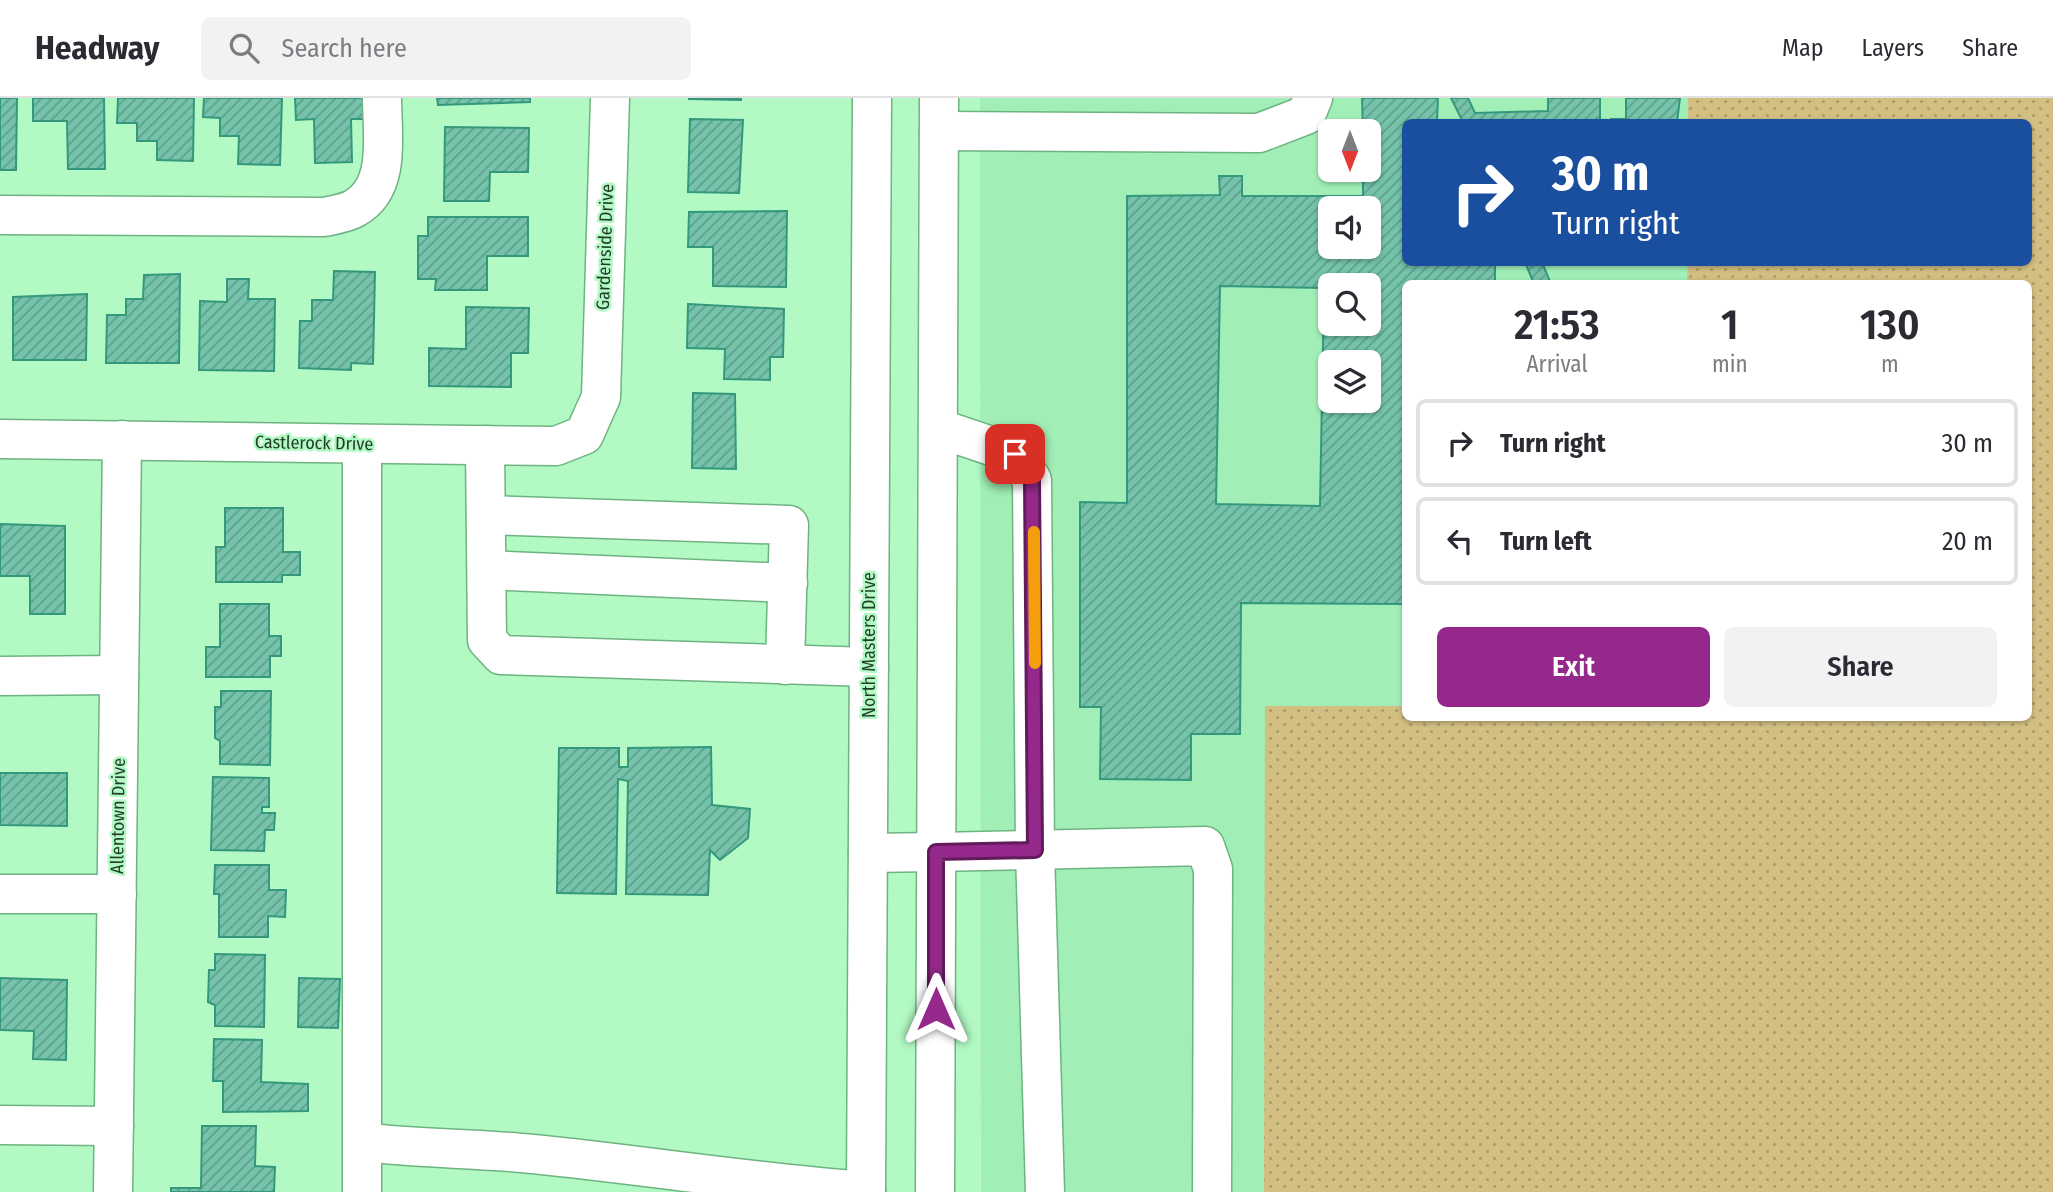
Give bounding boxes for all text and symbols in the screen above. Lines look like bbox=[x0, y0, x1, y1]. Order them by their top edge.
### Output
search box bbox=[201, 17, 691, 80]
text: Headway bbox=[35, 28, 159, 68]
icon: search bbox=[225, 29, 263, 67]
text: Search here bbox=[281, 33, 407, 64]
text: Map bbox=[1782, 34, 1824, 62]
text: Layers bbox=[1862, 34, 1924, 62]
text: Share bbox=[1962, 34, 2018, 62]
north arrow bbox=[1318, 119, 1381, 182]
map controls bbox=[1318, 119, 1381, 413]
text: 30 m bbox=[1552, 144, 1650, 203]
icon: right bbox=[1437, 147, 1528, 238]
street label: Gardenside Drive bbox=[592, 184, 618, 310]
button: sound bbox=[1318, 196, 1381, 259]
text: Turn right bbox=[1552, 204, 1679, 242]
button: search bbox=[1318, 273, 1381, 336]
text: 21:53 bbox=[1514, 300, 1600, 350]
text: 1 bbox=[1721, 300, 1739, 350]
text: 130 bbox=[1860, 300, 1920, 350]
button: layers bbox=[1318, 350, 1381, 413]
text: Arrival bbox=[1527, 350, 1587, 378]
text: min bbox=[1712, 350, 1748, 378]
text: m bbox=[1881, 350, 1899, 378]
pin bbox=[985, 424, 1045, 484]
icon: right bbox=[1441, 424, 1479, 462]
text: Turn right bbox=[1500, 428, 1606, 459]
text: 30 m bbox=[1942, 428, 1993, 459]
street label: Castlerock Drive bbox=[255, 431, 373, 455]
icon: arrive bbox=[996, 435, 1034, 473]
icon: left bbox=[1441, 522, 1479, 560]
text: Turn left bbox=[1500, 526, 1592, 557]
text: 20 m bbox=[1942, 526, 1993, 557]
street label: North Masters Drive bbox=[858, 572, 880, 718]
button: Exit bbox=[1437, 627, 1710, 707]
button: Share bbox=[1724, 627, 1997, 707]
street label: Allentown Drive bbox=[106, 758, 130, 874]
position arrow bbox=[899, 972, 973, 1046]

